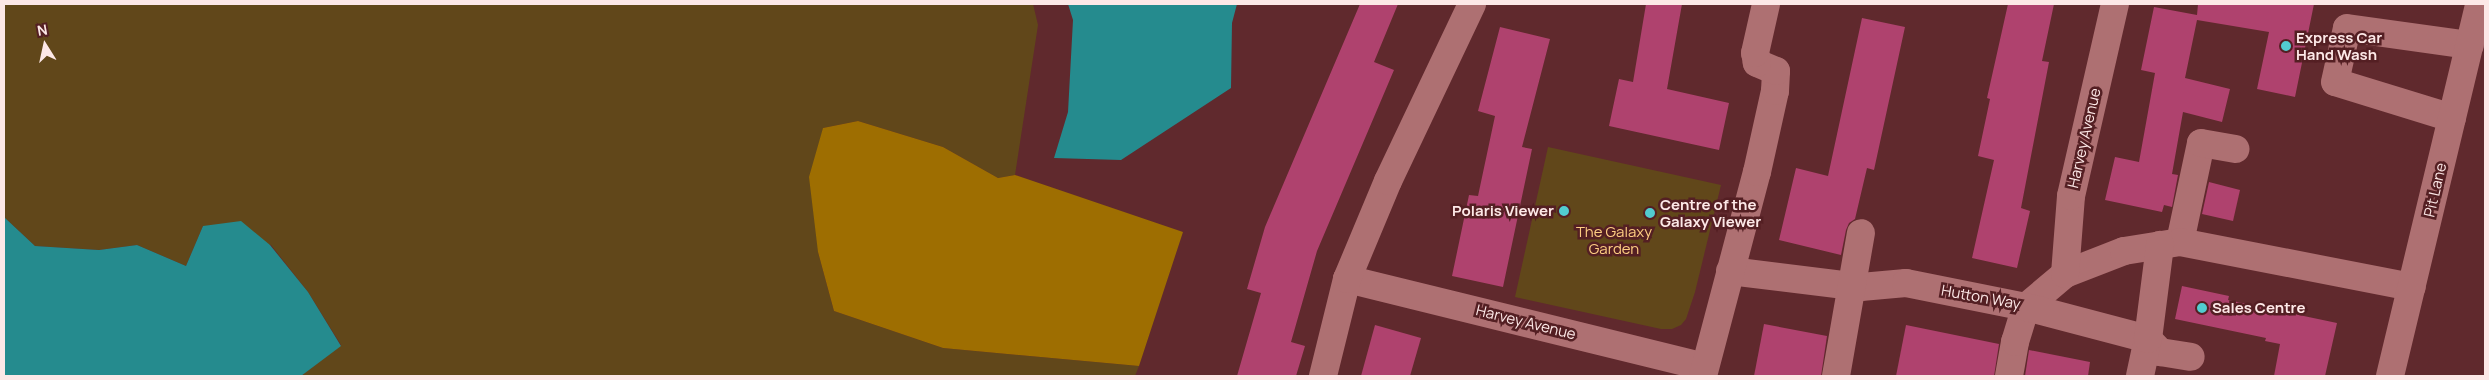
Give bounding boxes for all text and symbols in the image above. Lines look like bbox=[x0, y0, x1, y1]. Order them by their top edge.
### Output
north arrow bbox=[20, 20, 70, 70]
text: N bbox=[36, 20, 49, 40]
place label: Express Car Hand Wash bbox=[2296, 28, 2382, 63]
marker: Express Car Hand Wash bbox=[2280, 40, 2292, 52]
street label: Harvey Avenue bbox=[2064, 86, 2104, 190]
street label: Pit Lane bbox=[2420, 161, 2450, 219]
place label: Centre of the Galaxy Viewer bbox=[1660, 195, 1761, 230]
place label: Polaris Viewer bbox=[1452, 202, 1554, 220]
marker: Polaris Viewer bbox=[1558, 205, 1570, 217]
marker: Centre of the Galaxy Viewer bbox=[1644, 207, 1656, 219]
park label: The Galaxy Garden bbox=[1576, 222, 1652, 257]
street label: Hutton Way bbox=[1940, 281, 2022, 313]
place label: Sales Centre bbox=[2212, 299, 2305, 317]
street label: Harvey Avenue bbox=[1474, 301, 1578, 343]
marker: Sales Centre bbox=[2196, 302, 2208, 314]

